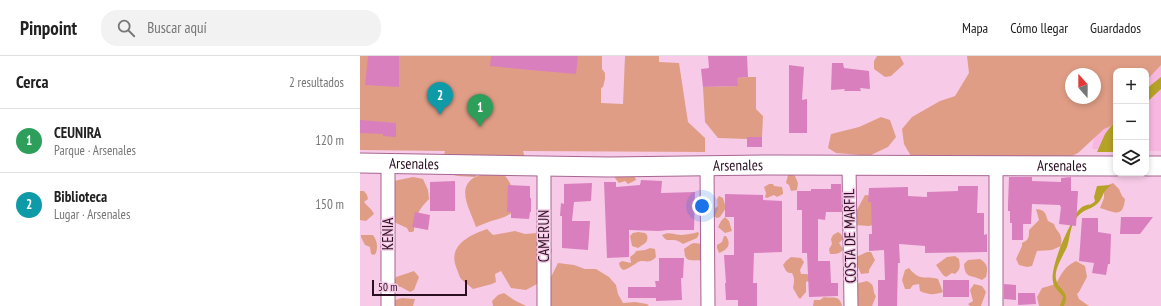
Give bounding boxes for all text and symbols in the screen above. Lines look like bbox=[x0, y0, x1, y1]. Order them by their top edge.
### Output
search box bbox=[101, 10, 381, 46]
text: Pinpoint bbox=[20, 16, 77, 40]
icon: search bbox=[115, 17, 137, 39]
text: Buscar aquí bbox=[147, 18, 207, 37]
text: Mapa bbox=[962, 19, 988, 37]
text: Cómo llegar bbox=[1010, 19, 1068, 37]
text: Guardados bbox=[1090, 19, 1141, 37]
north arrow bbox=[1065, 68, 1101, 104]
map controls bbox=[1113, 68, 1149, 176]
button: + bbox=[1113, 68, 1149, 104]
text: Cerca bbox=[16, 71, 49, 93]
text: 2 resultados bbox=[289, 74, 344, 91]
pin: 2 bbox=[427, 82, 453, 115]
pin: 1 bbox=[467, 94, 493, 127]
button: − bbox=[1113, 104, 1149, 140]
text: CEUNIRA bbox=[54, 123, 101, 142]
text: 1 bbox=[26, 132, 32, 149]
text: 120 m bbox=[315, 132, 344, 149]
button: layers bbox=[1113, 140, 1149, 176]
text: Parque · Arsenales bbox=[54, 142, 136, 159]
street label: Arsenales bbox=[389, 153, 439, 173]
street label: Arsenales bbox=[713, 155, 763, 175]
street label: Arsenales bbox=[1037, 156, 1087, 175]
text: Biblioteca bbox=[54, 187, 107, 206]
street label: COSTA DE MARFIL bbox=[839, 188, 860, 283]
text: 2 bbox=[26, 196, 32, 213]
text: 150 m bbox=[315, 196, 344, 213]
your location bbox=[692, 196, 712, 216]
text: Lugar · Arsenales bbox=[54, 206, 130, 223]
street label: CAMERUN bbox=[534, 210, 553, 262]
street label: KENIA bbox=[378, 217, 397, 250]
scale bar bbox=[372, 278, 467, 297]
text: 50 m bbox=[378, 280, 397, 294]

